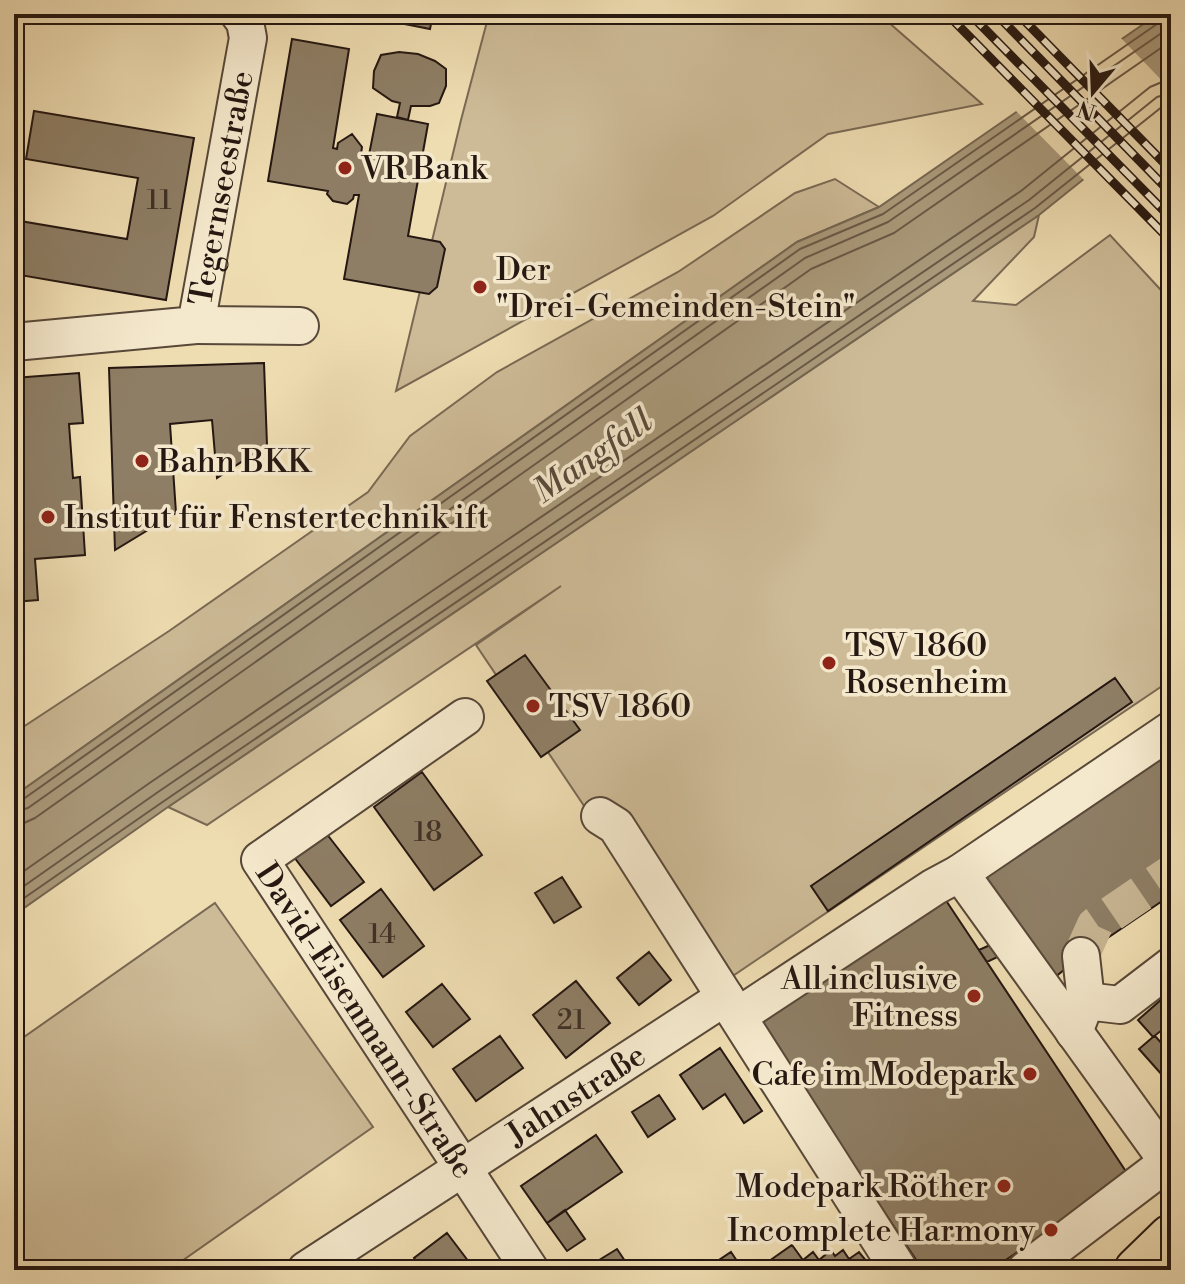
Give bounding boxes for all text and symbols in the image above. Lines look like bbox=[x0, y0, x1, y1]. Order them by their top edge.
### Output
north arrow bbox=[1053, 52, 1133, 132]
street label: Tegernseestraße bbox=[181, 68, 263, 309]
text: N bbox=[1074, 94, 1100, 125]
place label: VR Bank bbox=[360, 149, 489, 189]
marker: VR Bank bbox=[336, 159, 354, 177]
house number: 11 bbox=[146, 183, 172, 218]
place label: Der "Drei-Gemeinden-Stein" bbox=[496, 250, 855, 327]
marker: Der "Drei-Gemeinden-Stein" bbox=[471, 278, 489, 296]
water label: Mangfall bbox=[525, 400, 661, 513]
place label: Bahn BKK bbox=[157, 442, 313, 482]
marker: Bahn BKK bbox=[133, 452, 151, 470]
place label: Institut für Fenstertechnik ift bbox=[64, 498, 489, 538]
marker: Institut für Fenstertechnik ift bbox=[39, 508, 57, 526]
place label: TSV 1860 Rosenheim bbox=[845, 626, 1008, 703]
marker: TSV 1860 Rosenheim bbox=[820, 654, 838, 672]
place label: TSV 1860 bbox=[549, 687, 691, 727]
marker: TSV 1860 bbox=[524, 697, 542, 715]
house number: 18 bbox=[414, 815, 442, 850]
street label: David-Eisenmann-Straße bbox=[246, 856, 483, 1186]
house number: 14 bbox=[368, 917, 396, 952]
place label: All inclusive Fitness bbox=[780, 959, 958, 1036]
marker: All inclusive Fitness bbox=[965, 987, 983, 1005]
house number: 21 bbox=[557, 1003, 585, 1038]
street label: Jahnstraße bbox=[499, 1035, 653, 1155]
place label: Cafe im Modepark bbox=[752, 1055, 1016, 1095]
marker: Cafe im Modepark bbox=[1021, 1065, 1039, 1083]
place label: Modepark Röther bbox=[736, 1167, 988, 1207]
marker: Modepark Röther bbox=[995, 1177, 1013, 1195]
place label: Incomplete Harmony bbox=[727, 1211, 1035, 1251]
marker: Incomplete Harmony bbox=[1042, 1221, 1060, 1239]

